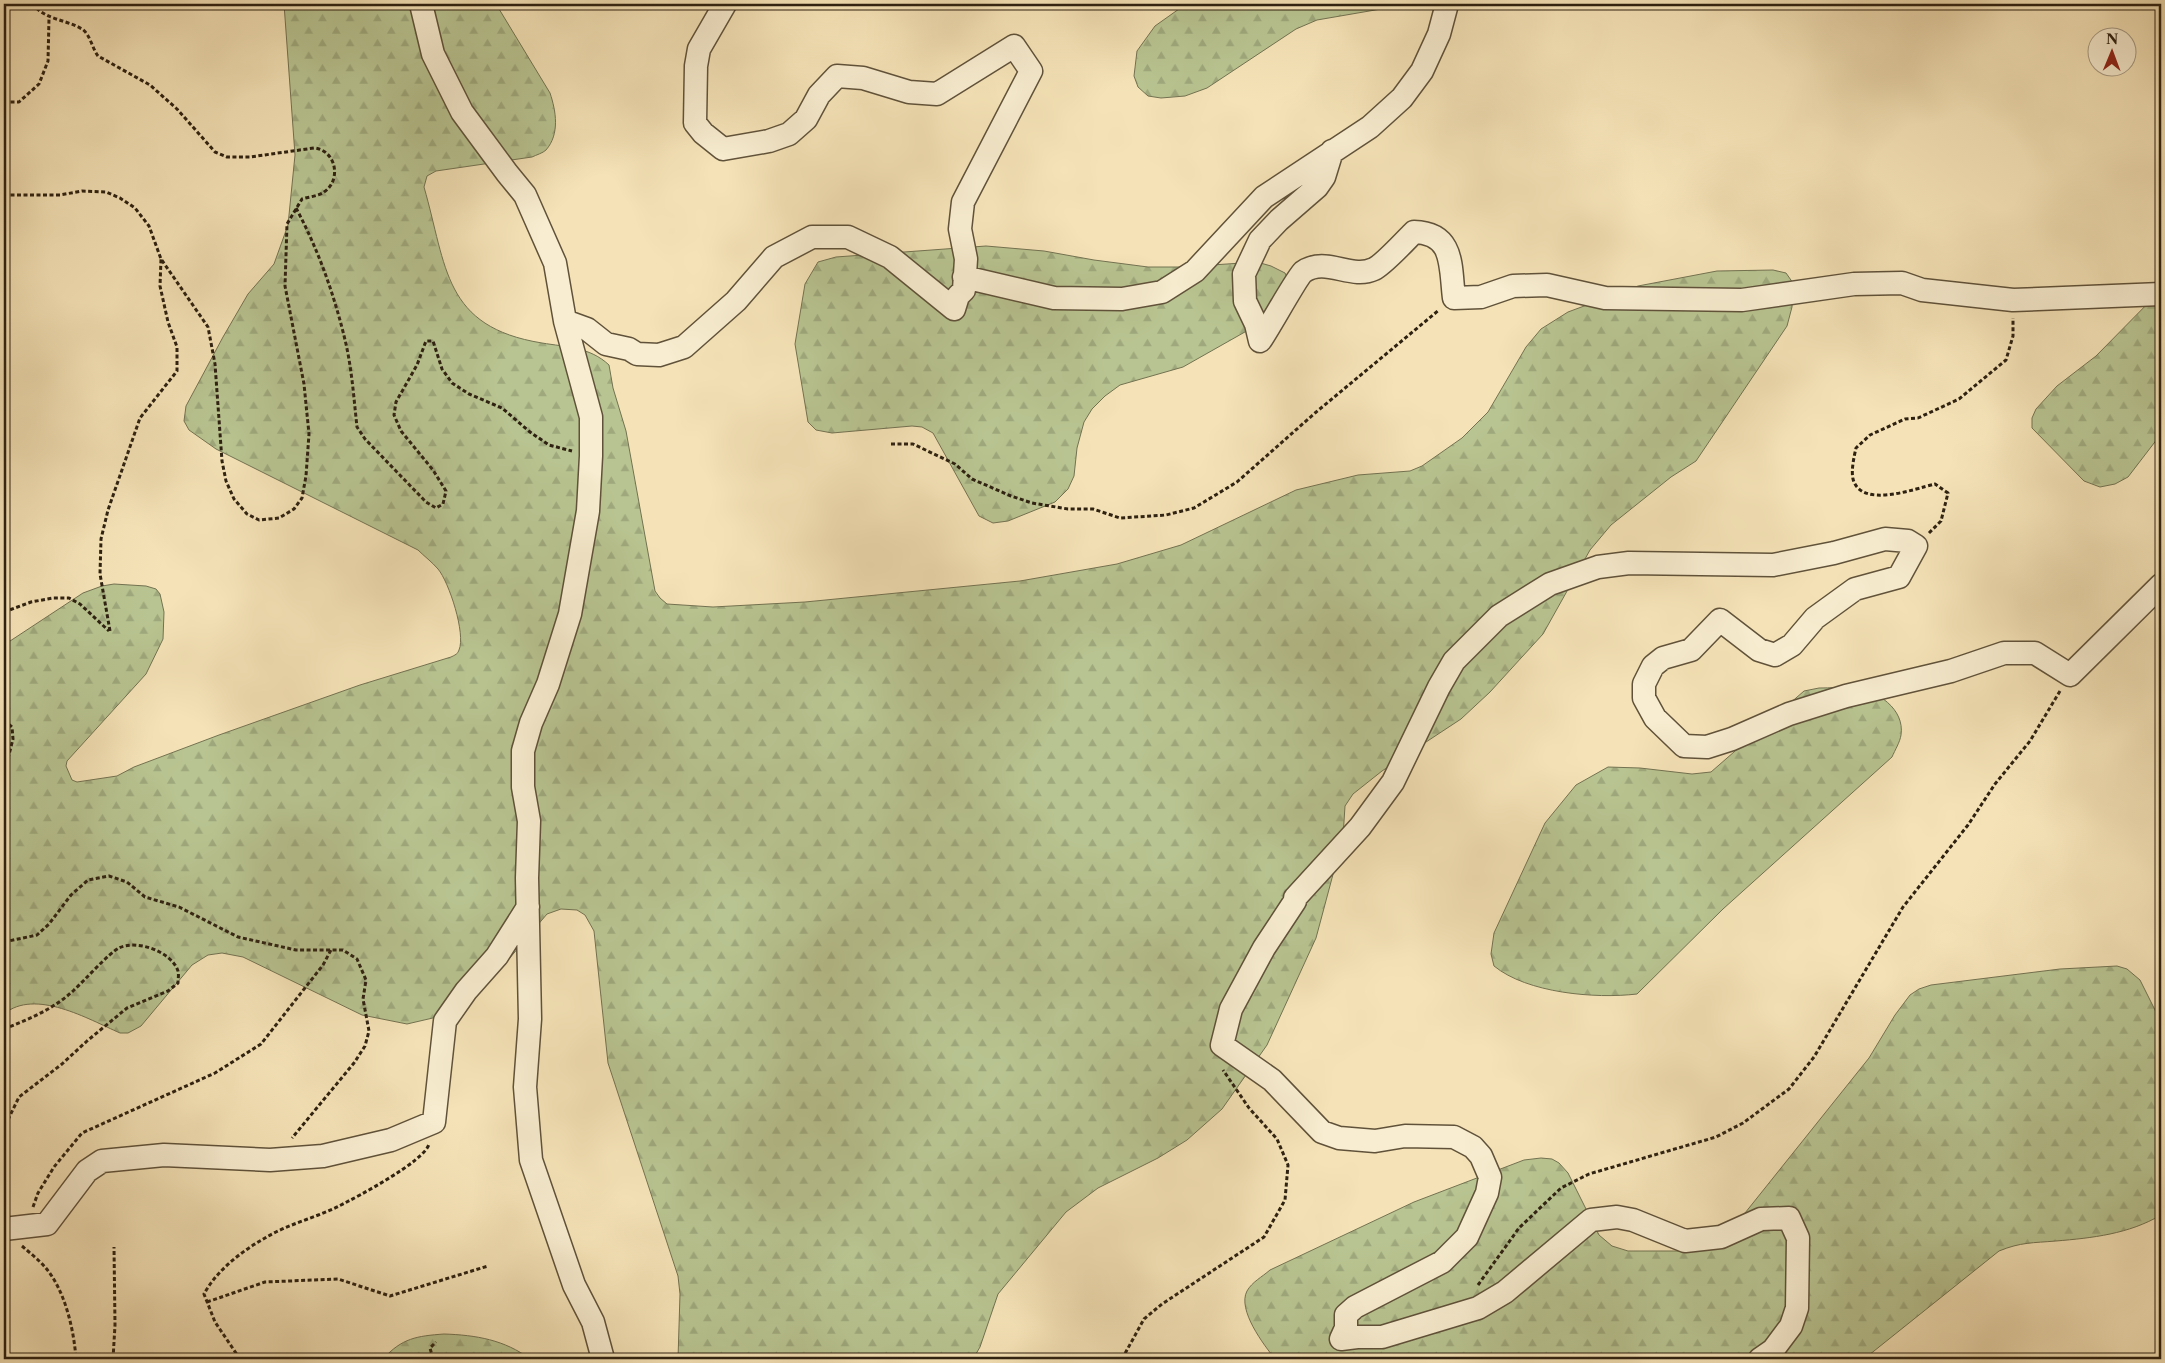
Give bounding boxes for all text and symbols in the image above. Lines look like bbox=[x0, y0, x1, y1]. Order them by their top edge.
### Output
north arrow bbox=[2088, 28, 2138, 78]
text: N bbox=[2106, 30, 2118, 48]

